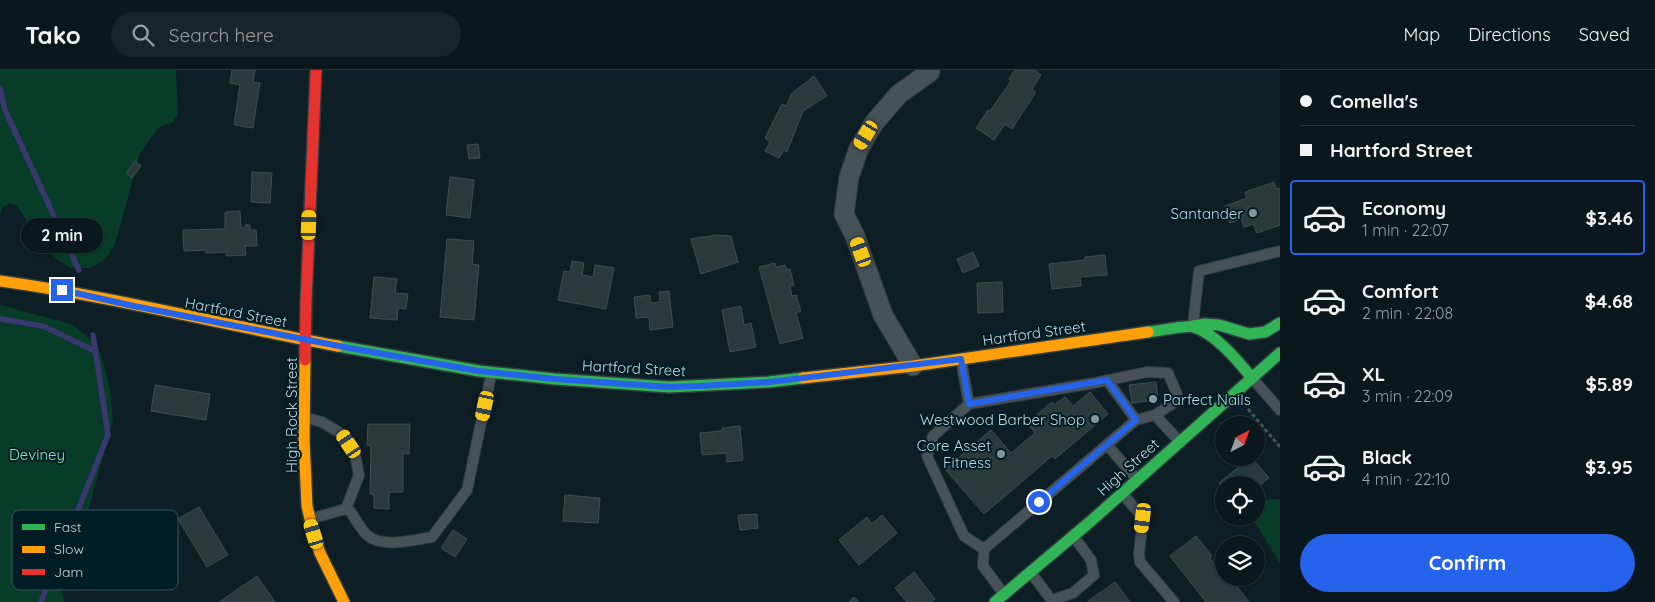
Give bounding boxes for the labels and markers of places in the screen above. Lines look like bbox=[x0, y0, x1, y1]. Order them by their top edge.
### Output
place label: Santander bbox=[1171, 204, 1243, 223]
marker: Santander bbox=[1247, 207, 1259, 219]
place label: Parfect Nails bbox=[1163, 390, 1251, 409]
marker: Parfect Nails bbox=[1147, 393, 1159, 405]
place label: Westwood Barber Shop bbox=[920, 410, 1085, 429]
marker: Westwood Barber Shop bbox=[1089, 413, 1101, 425]
place label: Core Asset Fitness bbox=[917, 436, 991, 472]
marker: Core Asset Fitness bbox=[995, 448, 1007, 460]

